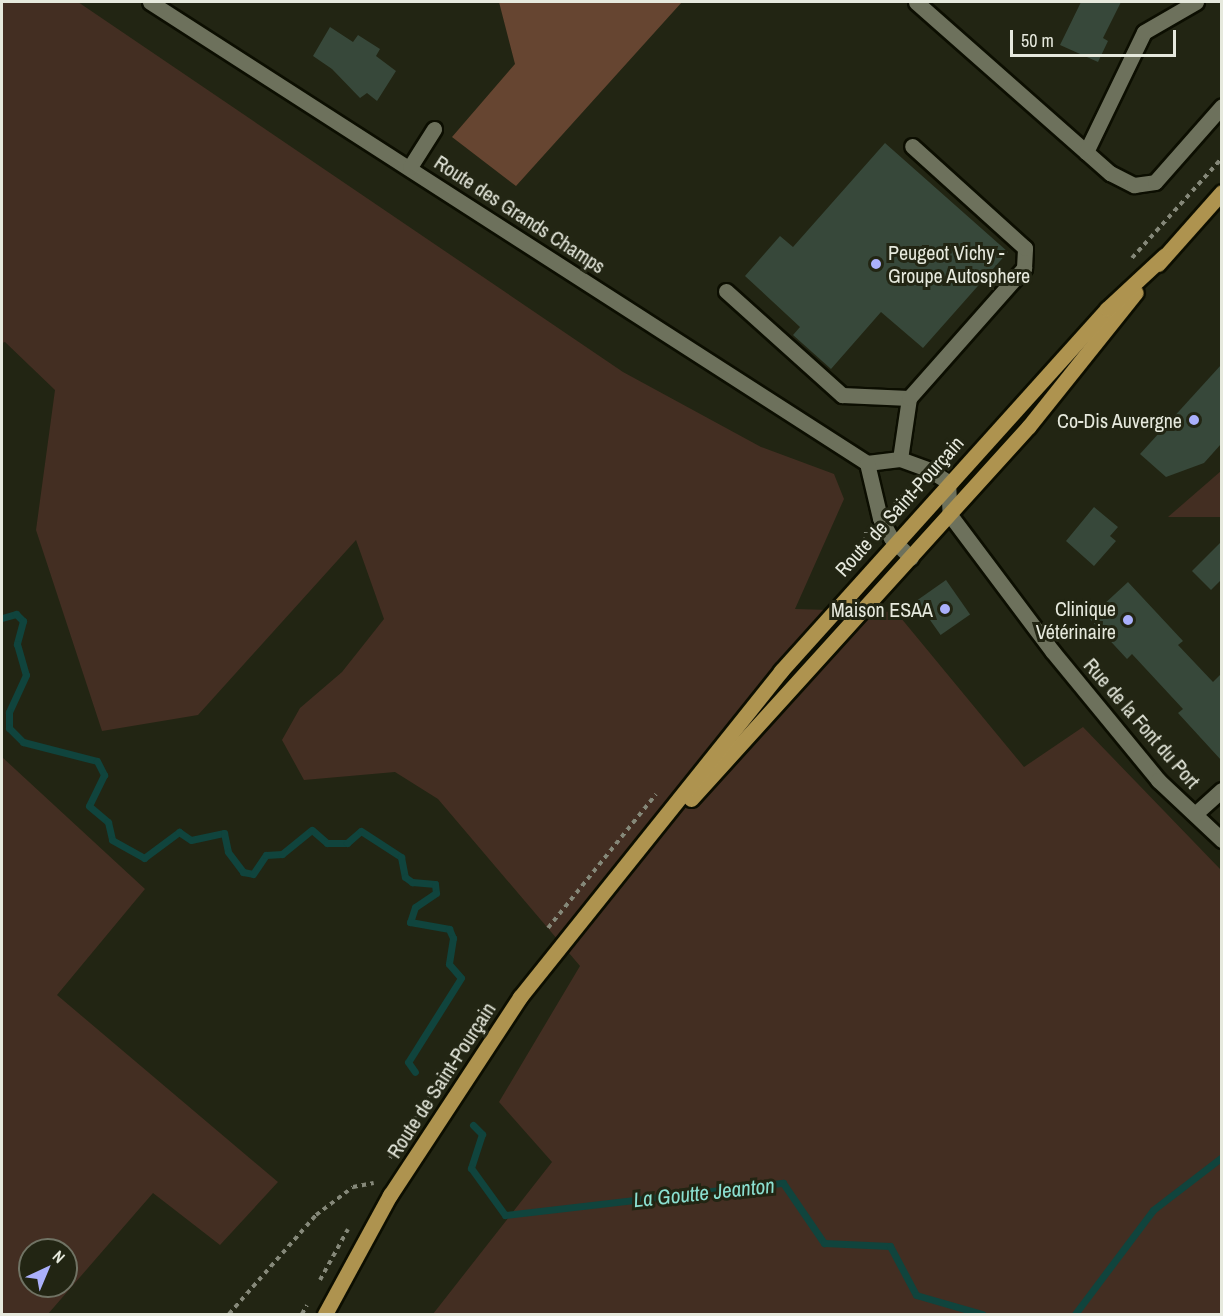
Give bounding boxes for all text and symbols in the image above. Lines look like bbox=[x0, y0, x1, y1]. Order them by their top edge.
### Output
scale bar bbox=[1013, 18, 1180, 56]
text: 50 m bbox=[1021, 28, 1054, 53]
street label: Route des Grands Champs bbox=[430, 150, 610, 278]
place label: Peugeot Vichy - Groupe Autosphere bbox=[888, 240, 1031, 287]
marker: Peugeot Vichy - Groupe Autosphere bbox=[869, 257, 883, 271]
place label: Co-Dis Auvergne bbox=[1056, 408, 1182, 432]
marker: Co-Dis Auvergne bbox=[1187, 413, 1201, 427]
street label: Route de Saint-Pourçain bbox=[830, 431, 968, 581]
place label: Clinique Vétérinaire bbox=[1036, 596, 1116, 643]
place label: Maison ESAA bbox=[831, 597, 933, 621]
marker: Maison ESAA bbox=[938, 602, 952, 616]
marker: Clinique Vétérinaire bbox=[1121, 613, 1135, 627]
street label: Rue de la Font du Port bbox=[1079, 653, 1205, 793]
street label: Route de Saint-Pourçain bbox=[382, 998, 500, 1162]
water label: La Goutte Jeanton bbox=[632, 1173, 776, 1213]
north arrow bbox=[18, 1238, 78, 1298]
text: N bbox=[48, 1245, 70, 1268]

